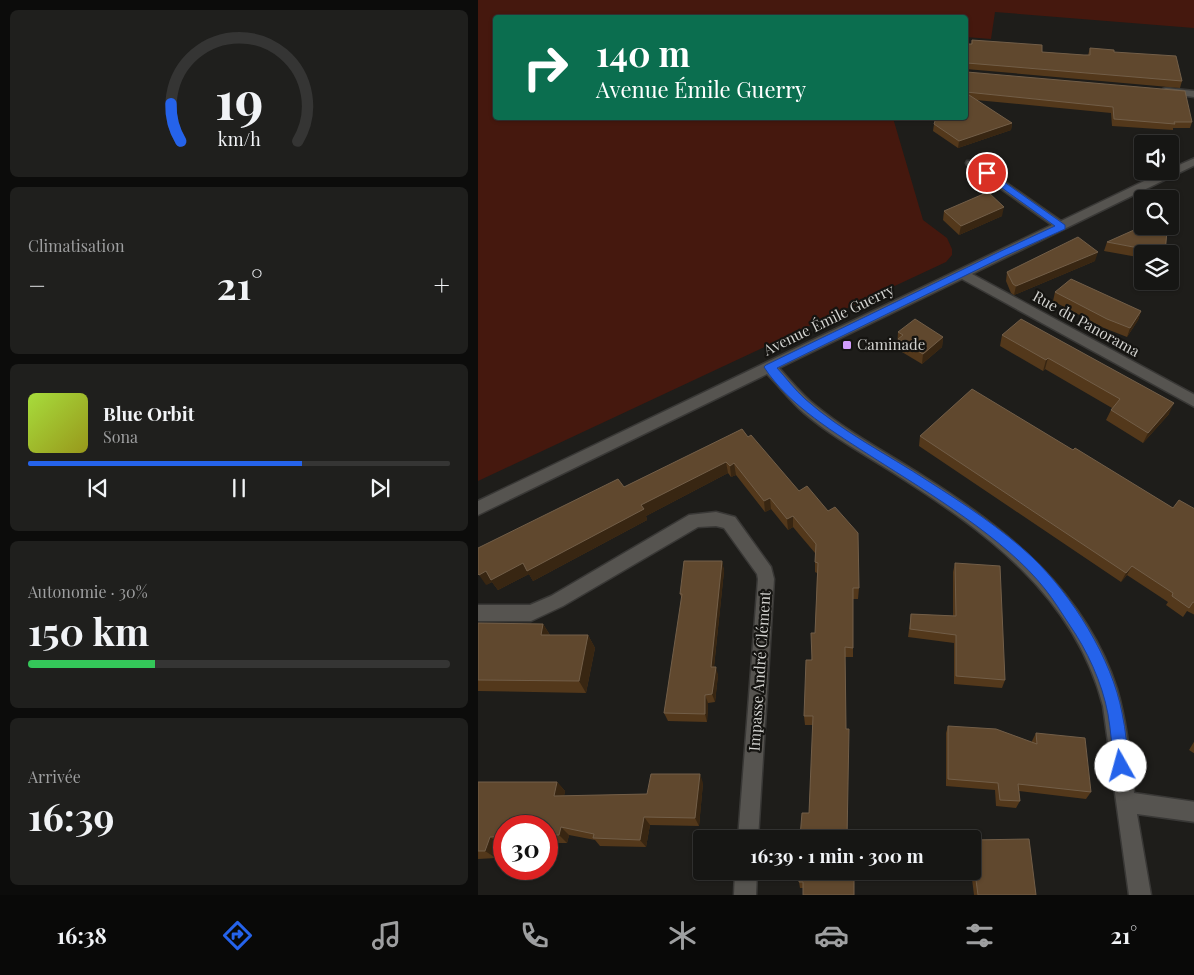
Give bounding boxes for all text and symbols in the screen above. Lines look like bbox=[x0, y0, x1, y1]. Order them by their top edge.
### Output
text: 140 m bbox=[596, 29, 690, 76]
icon: right bbox=[513, 35, 578, 100]
text: 19 bbox=[215, 64, 263, 133]
text: Avenue Émile Guerry bbox=[596, 74, 806, 104]
text: km/h bbox=[218, 127, 261, 150]
map controls bbox=[1134, 135, 1179, 290]
button: sound bbox=[1134, 135, 1179, 180]
pin bbox=[966, 152, 1008, 194]
icon: arrive bbox=[973, 159, 1001, 187]
button: search bbox=[1134, 190, 1179, 235]
text: Climatisation bbox=[28, 235, 125, 256]
button: layers bbox=[1134, 245, 1179, 290]
text: 21° bbox=[217, 259, 263, 310]
text: − bbox=[28, 266, 46, 303]
text: + bbox=[434, 266, 450, 303]
street label: Avenue Émile Guerry bbox=[759, 279, 898, 360]
street label: Rue du Panorama bbox=[1030, 285, 1144, 361]
place label: Caminade bbox=[857, 334, 925, 354]
marker: Caminade bbox=[841, 339, 853, 351]
text: Blue Orbit bbox=[103, 400, 194, 426]
text: Sona bbox=[103, 426, 138, 447]
icon: previous bbox=[84, 474, 112, 502]
icon: pause bbox=[225, 474, 253, 502]
icon: next bbox=[366, 474, 394, 502]
text: Autonomie · 30% bbox=[28, 581, 148, 602]
street label: Impasse André Clément bbox=[743, 589, 775, 752]
text: 150 km bbox=[28, 605, 149, 656]
position arrow bbox=[1094, 739, 1146, 791]
text: Arrivée bbox=[28, 766, 81, 787]
text: 16:39 bbox=[28, 790, 114, 841]
speed limit sign: 30 bbox=[493, 815, 558, 880]
text: 16:39 · 1 min · 300 m bbox=[750, 842, 924, 868]
icon: directions bbox=[220, 918, 255, 953]
icon: music bbox=[369, 918, 404, 953]
icon: phone bbox=[517, 918, 552, 953]
icon: climate bbox=[665, 918, 700, 953]
icon: car bbox=[814, 918, 849, 953]
icon: filters bbox=[962, 918, 997, 953]
text: 16:38 bbox=[57, 920, 107, 950]
text: 21° bbox=[1111, 920, 1137, 950]

